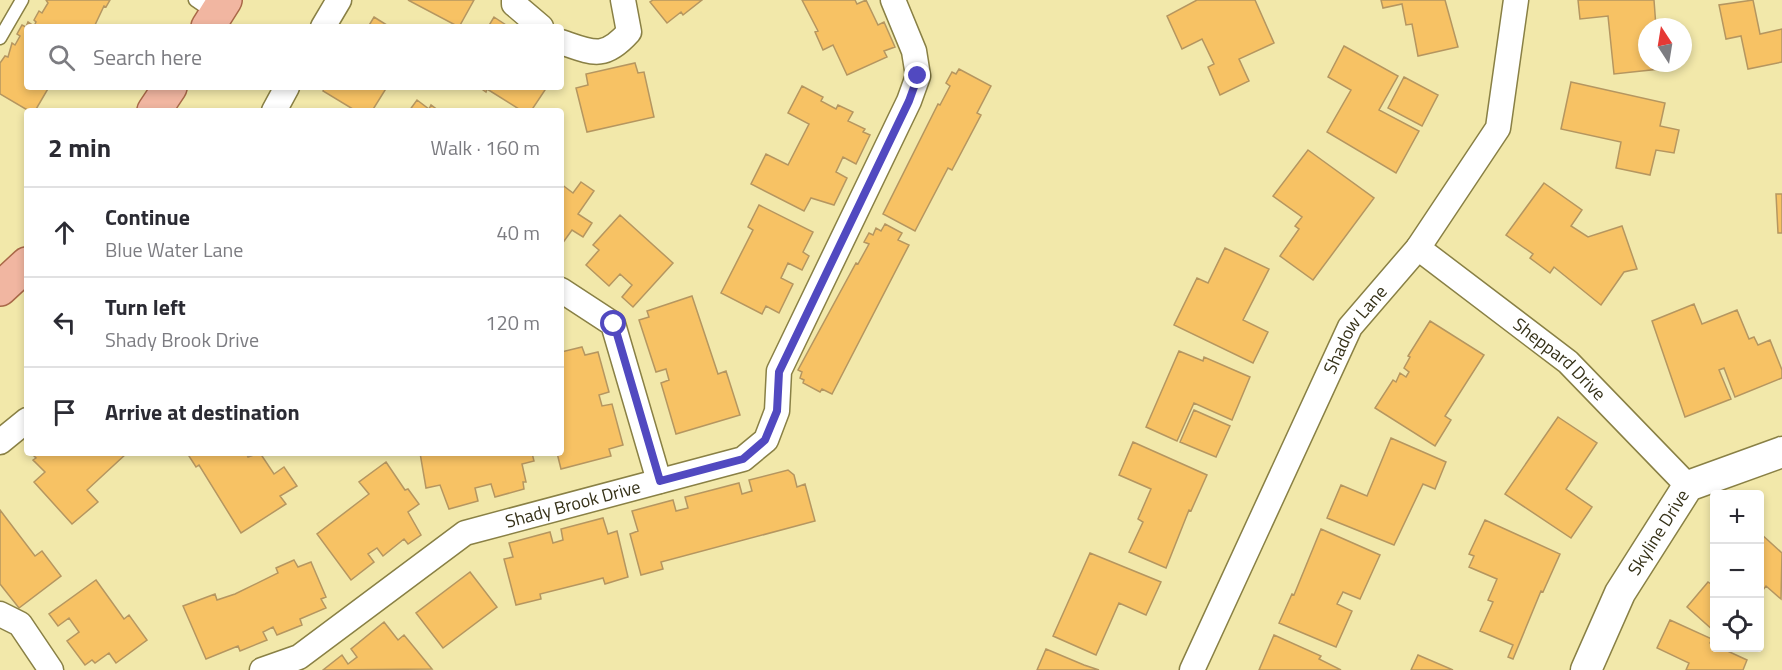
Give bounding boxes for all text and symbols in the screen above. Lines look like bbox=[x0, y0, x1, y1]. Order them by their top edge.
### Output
north arrow bbox=[1638, 18, 1692, 72]
search box bbox=[24, 24, 564, 90]
text: Search here bbox=[93, 40, 202, 74]
icon: search bbox=[45, 41, 78, 74]
route end bbox=[904, 62, 930, 88]
text: 2 min bbox=[48, 128, 111, 167]
text: Walk · 160 m bbox=[431, 132, 540, 163]
text: Continue bbox=[105, 200, 190, 234]
icon: ahead bbox=[48, 216, 81, 249]
text: 40 m bbox=[496, 217, 540, 248]
text: Blue Water Lane bbox=[105, 234, 243, 265]
street label: Shadow Lane bbox=[1316, 279, 1393, 378]
text: Turn left bbox=[105, 290, 186, 324]
icon: left bbox=[48, 306, 81, 339]
text: 120 m bbox=[485, 307, 540, 338]
route start bbox=[600, 310, 626, 336]
street label: Sheppard Drive bbox=[1507, 311, 1612, 406]
text: Shady Brook Drive bbox=[105, 324, 259, 355]
text: Arrive at destination bbox=[105, 395, 300, 429]
icon: arrive bbox=[48, 396, 81, 429]
street label: Shady Brook Drive bbox=[502, 473, 643, 535]
street label: Skyline Drive bbox=[1621, 484, 1696, 580]
map controls bbox=[1710, 490, 1764, 652]
button: + bbox=[1710, 490, 1764, 544]
button: − bbox=[1710, 544, 1764, 598]
button: locate bbox=[1710, 598, 1764, 652]

